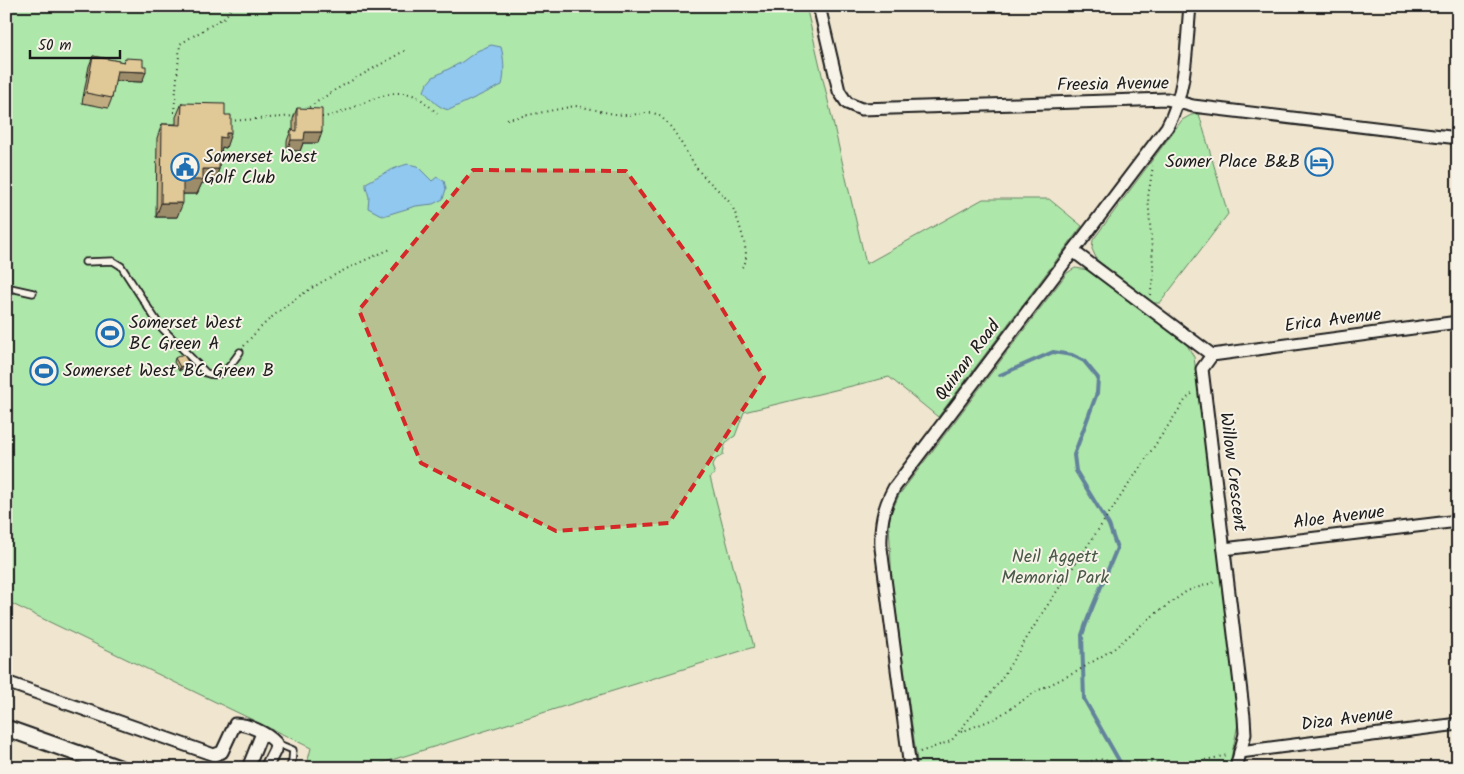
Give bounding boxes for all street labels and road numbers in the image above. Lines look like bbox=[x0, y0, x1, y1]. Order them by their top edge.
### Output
street label: Freesia Avenue bbox=[1057, 70, 1169, 100]
street label: Erica Avenue bbox=[1283, 301, 1383, 341]
street label: Quinan Road bbox=[928, 313, 1009, 408]
street label: Willow Crescent bbox=[1210, 411, 1254, 534]
street label: Aloe Avenue bbox=[1292, 498, 1386, 538]
street label: Diza Avenue bbox=[1299, 700, 1395, 740]

